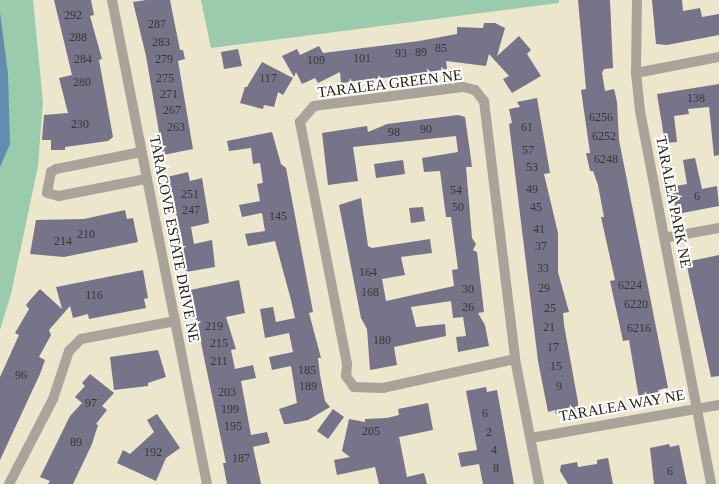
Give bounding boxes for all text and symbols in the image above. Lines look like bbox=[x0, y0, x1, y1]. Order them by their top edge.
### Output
house number: 292 bbox=[64, 9, 82, 23]
house number: 287 bbox=[148, 18, 166, 32]
house number: 288 bbox=[69, 31, 87, 45]
house number: 283 bbox=[152, 36, 170, 50]
house number: 85 bbox=[435, 42, 447, 56]
house number: 89 bbox=[415, 46, 427, 60]
house number: 93 bbox=[395, 47, 407, 61]
house number: 101 bbox=[353, 52, 371, 66]
house number: 284 bbox=[74, 53, 92, 67]
house number: 279 bbox=[155, 53, 173, 67]
house number: 109 bbox=[307, 54, 325, 68]
street label: TARALEA GREEN NE bbox=[316, 66, 464, 102]
house number: 275 bbox=[156, 72, 174, 86]
house number: 117 bbox=[259, 72, 277, 86]
house number: 280 bbox=[73, 76, 91, 90]
house number: 271 bbox=[160, 88, 178, 102]
house number: 138 bbox=[687, 92, 705, 106]
house number: 267 bbox=[163, 104, 181, 118]
house number: 6256 bbox=[589, 111, 613, 125]
house number: 230 bbox=[71, 118, 89, 132]
house number: 263 bbox=[167, 121, 185, 135]
house number: 61 bbox=[521, 121, 533, 135]
house number: 90 bbox=[420, 123, 432, 137]
house number: 98 bbox=[388, 126, 400, 140]
house number: 6252 bbox=[592, 130, 616, 144]
street label: TARACOVE ESTATE DRIVE NE bbox=[145, 134, 203, 344]
street label: TARALEA PARK NE bbox=[651, 134, 695, 270]
house number: 57 bbox=[522, 144, 534, 158]
house number: 6248 bbox=[594, 153, 618, 167]
house number: 53 bbox=[526, 161, 538, 175]
house number: 49 bbox=[526, 183, 538, 197]
house number: 54 bbox=[450, 184, 462, 198]
house number: 251 bbox=[181, 188, 199, 202]
house number: 6 bbox=[694, 190, 700, 204]
house number: 50 bbox=[452, 201, 464, 215]
house number: 45 bbox=[530, 201, 542, 215]
house number: 247 bbox=[182, 204, 200, 218]
house number: 145 bbox=[269, 210, 287, 224]
house number: 41 bbox=[533, 223, 545, 237]
house number: 210 bbox=[77, 228, 95, 242]
house number: 214 bbox=[54, 235, 72, 249]
house number: 37 bbox=[535, 240, 547, 254]
house number: 33 bbox=[537, 262, 549, 276]
house number: 164 bbox=[359, 266, 377, 280]
house number: 6224 bbox=[618, 279, 642, 293]
house number: 29 bbox=[538, 282, 550, 296]
house number: 30 bbox=[462, 283, 474, 297]
house number: 168 bbox=[361, 286, 379, 300]
house number: 116 bbox=[85, 289, 103, 303]
house number: 6220 bbox=[624, 298, 648, 312]
house number: 26 bbox=[462, 301, 474, 315]
house number: 25 bbox=[544, 302, 556, 316]
house number: 219 bbox=[205, 320, 223, 334]
house number: 21 bbox=[543, 321, 555, 335]
house number: 6216 bbox=[627, 322, 651, 336]
house number: 180 bbox=[373, 334, 391, 348]
house number: 215 bbox=[210, 337, 228, 351]
house number: 17 bbox=[547, 341, 559, 355]
house number: 211 bbox=[210, 355, 228, 369]
house number: 15 bbox=[550, 360, 562, 374]
house number: 185 bbox=[298, 364, 316, 378]
house number: 96 bbox=[15, 369, 27, 383]
house number: 189 bbox=[299, 380, 317, 394]
house number: 9 bbox=[556, 380, 562, 394]
house number: 203 bbox=[218, 386, 236, 400]
street label: TARALEA WAY NE bbox=[557, 386, 687, 426]
house number: 97 bbox=[85, 397, 97, 411]
house number: 199 bbox=[221, 403, 239, 417]
house number: 6 bbox=[482, 407, 488, 421]
house number: 195 bbox=[224, 420, 242, 434]
house number: 205 bbox=[362, 425, 380, 439]
house number: 2 bbox=[486, 426, 492, 440]
house number: 89 bbox=[70, 436, 82, 450]
house number: 4 bbox=[491, 444, 497, 458]
house number: 192 bbox=[144, 446, 162, 460]
house number: 187 bbox=[232, 452, 250, 466]
house number: 8 bbox=[493, 462, 499, 476]
house number: 6 bbox=[667, 465, 673, 479]

